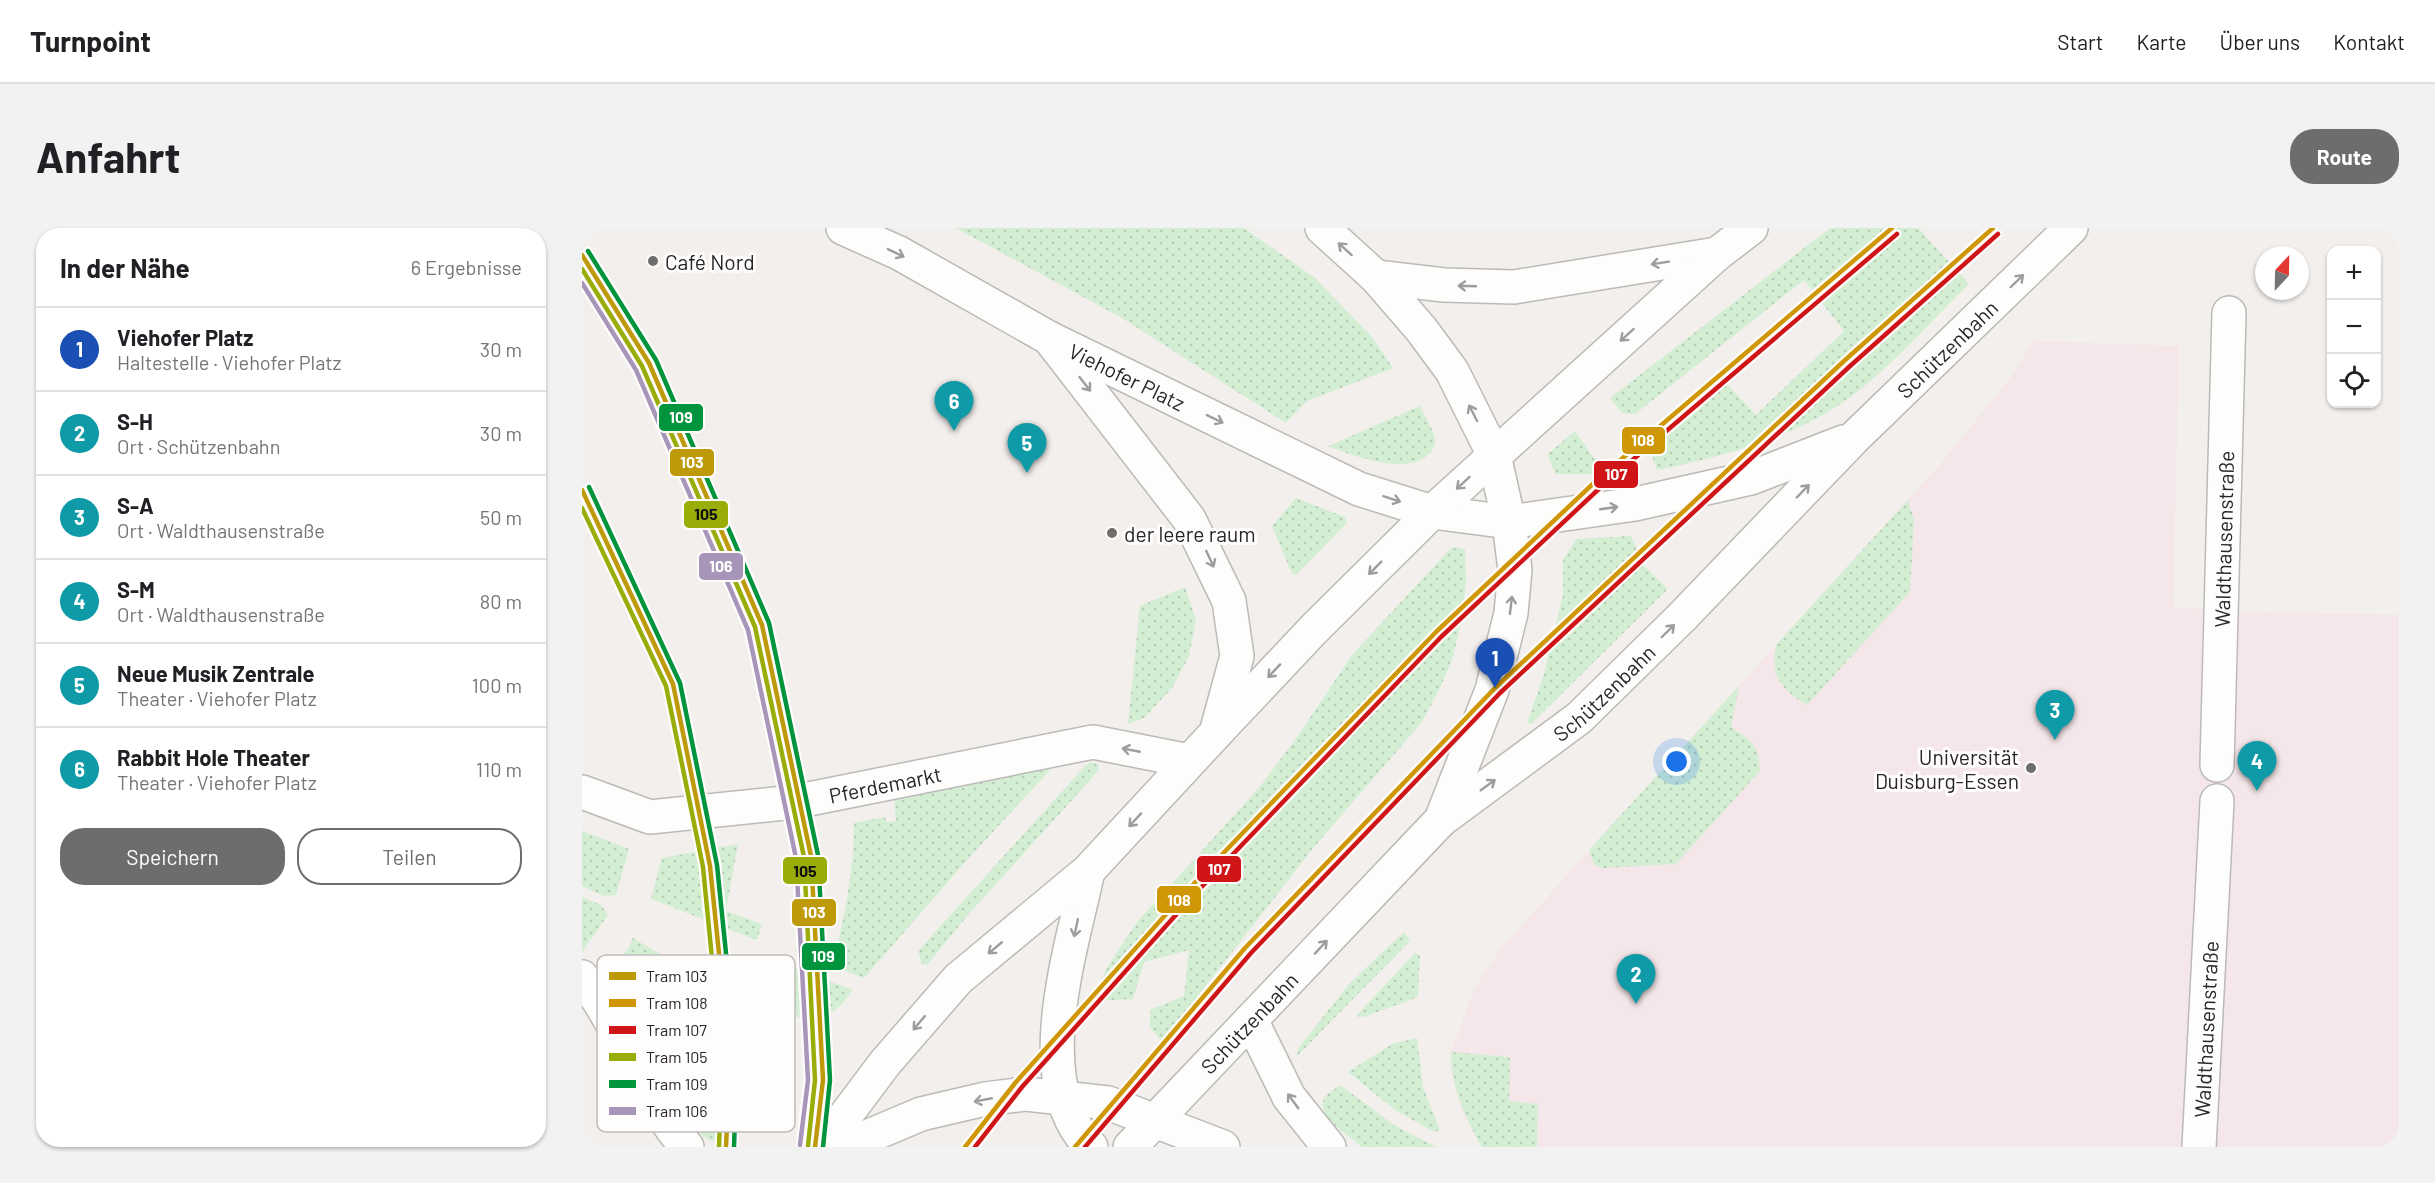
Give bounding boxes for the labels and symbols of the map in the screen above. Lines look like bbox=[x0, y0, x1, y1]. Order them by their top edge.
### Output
one-way arrow bbox=[1338, 242, 1353, 256]
north arrow bbox=[2255, 246, 2309, 300]
one-way arrow bbox=[887, 247, 905, 259]
place label: Café Nord bbox=[665, 249, 755, 274]
marker: Café Nord bbox=[646, 254, 660, 268]
one-way arrow bbox=[1650, 258, 1670, 269]
one-way arrow bbox=[2009, 273, 2024, 288]
one-way arrow bbox=[1457, 280, 1477, 292]
street label: Schützenbahn bbox=[1891, 294, 2002, 403]
one-way arrow bbox=[1620, 328, 1635, 342]
street label: Viehofer Platz bbox=[1065, 337, 1189, 415]
one-way arrow bbox=[1078, 376, 1091, 392]
pin: 6 bbox=[934, 382, 974, 431]
line badge: 109 bbox=[658, 403, 704, 432]
one-way arrow bbox=[1467, 404, 1479, 422]
text: 109 bbox=[669, 407, 693, 426]
one-way arrow bbox=[1205, 414, 1223, 426]
pin: 5 bbox=[1008, 424, 1046, 473]
line badge: 108 bbox=[1621, 426, 1666, 455]
text: 108 bbox=[1631, 430, 1655, 449]
line badge: 103 bbox=[669, 448, 715, 477]
street label: Waldthausenstraße bbox=[2208, 450, 2238, 628]
text: 103 bbox=[680, 452, 704, 471]
line badge: 107 bbox=[1593, 460, 1639, 489]
text: 107 bbox=[1605, 464, 1627, 483]
one-way arrow bbox=[1456, 476, 1471, 490]
one-way arrow bbox=[1796, 484, 1810, 499]
one-way arrow bbox=[1382, 494, 1401, 505]
line badge: 105 bbox=[683, 500, 729, 529]
one-way arrow bbox=[1599, 502, 1618, 513]
text: 105 bbox=[694, 504, 718, 523]
place label: der leere raum bbox=[1124, 521, 1256, 546]
marker: der leere raum bbox=[1105, 526, 1119, 540]
one-way arrow bbox=[1205, 550, 1217, 568]
line badge: 106 bbox=[698, 552, 744, 581]
text: 106 bbox=[709, 556, 733, 575]
one-way arrow bbox=[1368, 560, 1383, 575]
one-way arrow bbox=[1506, 596, 1517, 616]
one-way arrow bbox=[1660, 624, 1675, 639]
pin: 1 bbox=[1476, 638, 1514, 688]
street label: Schützenbahn bbox=[1548, 639, 1660, 746]
one-way arrow bbox=[1266, 664, 1281, 679]
pin: 3 bbox=[2036, 690, 2074, 740]
pin: 4 bbox=[2238, 742, 2276, 791]
one-way arrow bbox=[1122, 744, 1142, 755]
place label: Universität Duisburg-Essen bbox=[1875, 744, 2019, 793]
your location bbox=[1662, 747, 1691, 776]
street label: Pferdemarkt bbox=[826, 760, 943, 807]
marker: Universität Duisburg-Essen bbox=[2024, 761, 2038, 775]
one-way arrow bbox=[1480, 779, 1496, 792]
one-way arrow bbox=[1128, 812, 1142, 827]
line badge: 107 bbox=[1196, 855, 1242, 883]
line badge: 105 bbox=[782, 856, 828, 885]
text: 107 bbox=[1208, 859, 1230, 878]
text: 105 bbox=[793, 861, 817, 880]
line badge: 108 bbox=[1156, 885, 1202, 914]
text: 108 bbox=[1167, 890, 1191, 909]
line badge: 103 bbox=[791, 898, 837, 927]
text: 103 bbox=[802, 902, 826, 921]
one-way arrow bbox=[1070, 918, 1082, 937]
one-way arrow bbox=[1313, 940, 1328, 955]
street label: Waldthausenstraße bbox=[2188, 940, 2222, 1118]
one-way arrow bbox=[988, 941, 1003, 955]
line badge: 109 bbox=[801, 942, 846, 971]
text: 109 bbox=[811, 946, 835, 965]
pin: 2 bbox=[1616, 954, 1656, 1004]
legend bbox=[597, 955, 795, 1132]
text: Tram 103 bbox=[646, 966, 708, 985]
street label: Schützenbahn bbox=[1195, 967, 1302, 1078]
text: Tram 108 bbox=[646, 993, 708, 1012]
one-way arrow bbox=[913, 1015, 926, 1031]
text: Tram 107 bbox=[646, 1020, 707, 1039]
text: Tram 105 bbox=[646, 1047, 708, 1066]
text: Tram 109 bbox=[646, 1074, 708, 1093]
one-way arrow bbox=[1287, 1093, 1299, 1109]
one-way arrow bbox=[974, 1095, 994, 1106]
text: Tram 106 bbox=[646, 1101, 708, 1120]

